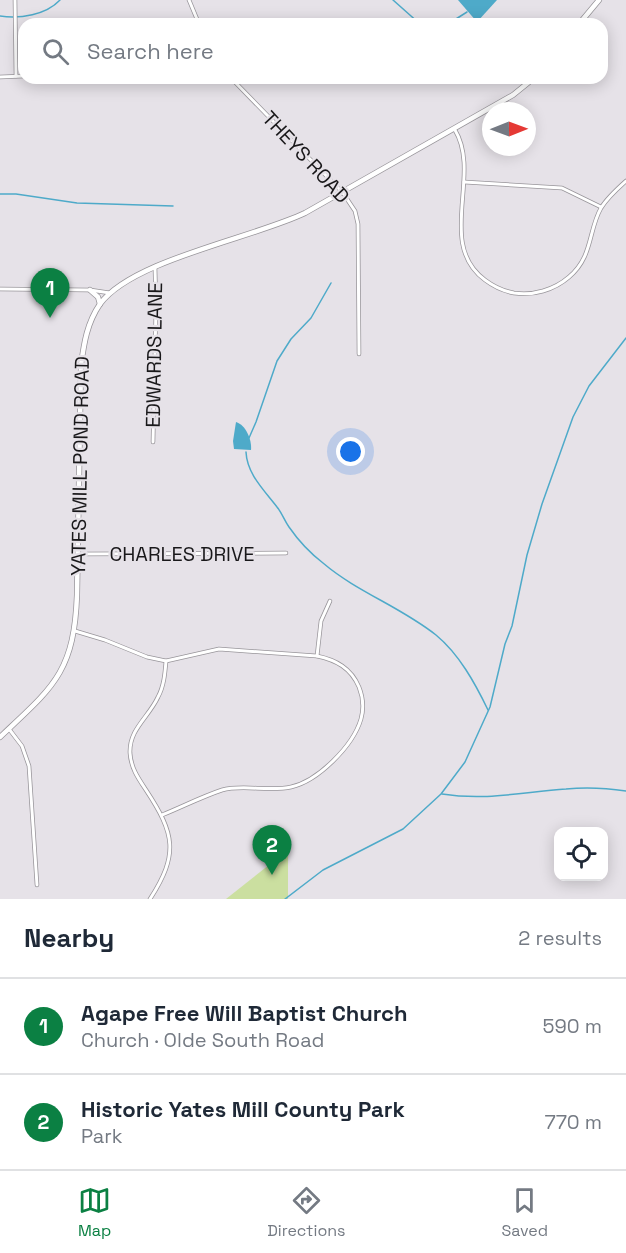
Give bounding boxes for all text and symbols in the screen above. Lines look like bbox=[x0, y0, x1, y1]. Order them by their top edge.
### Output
search box bbox=[18, 18, 608, 84]
icon: search bbox=[39, 35, 72, 68]
text: Search here bbox=[87, 37, 214, 65]
north arrow bbox=[482, 102, 536, 156]
street label: THEYS ROAD bbox=[257, 105, 355, 209]
pin: 1 bbox=[31, 268, 70, 318]
street label: EDWARDS LANE bbox=[140, 282, 168, 428]
street label: YATES MILL POND ROAD bbox=[65, 356, 95, 576]
your location bbox=[336, 437, 365, 466]
street label: CHARLES DRIVE bbox=[109, 541, 255, 567]
pin: 2 bbox=[252, 826, 292, 875]
map controls bbox=[554, 827, 608, 881]
button: locate bbox=[554, 827, 608, 881]
text: Nearby bbox=[24, 921, 114, 955]
text: 2 results bbox=[518, 925, 602, 951]
text: Agape Free Will Baptist Church bbox=[81, 999, 408, 1027]
text: 1 bbox=[39, 1013, 48, 1039]
text: 590 m bbox=[543, 1013, 602, 1039]
text: Church · Olde South Road bbox=[81, 1027, 324, 1053]
text: Historic Yates Mill County Park bbox=[81, 1095, 405, 1123]
text: 2 bbox=[38, 1109, 49, 1135]
text: 770 m bbox=[544, 1109, 602, 1135]
text: Park bbox=[81, 1123, 123, 1149]
tab: Map bbox=[78, 1184, 111, 1241]
tab: Directions bbox=[267, 1184, 346, 1241]
tab: Saved bbox=[501, 1184, 548, 1241]

